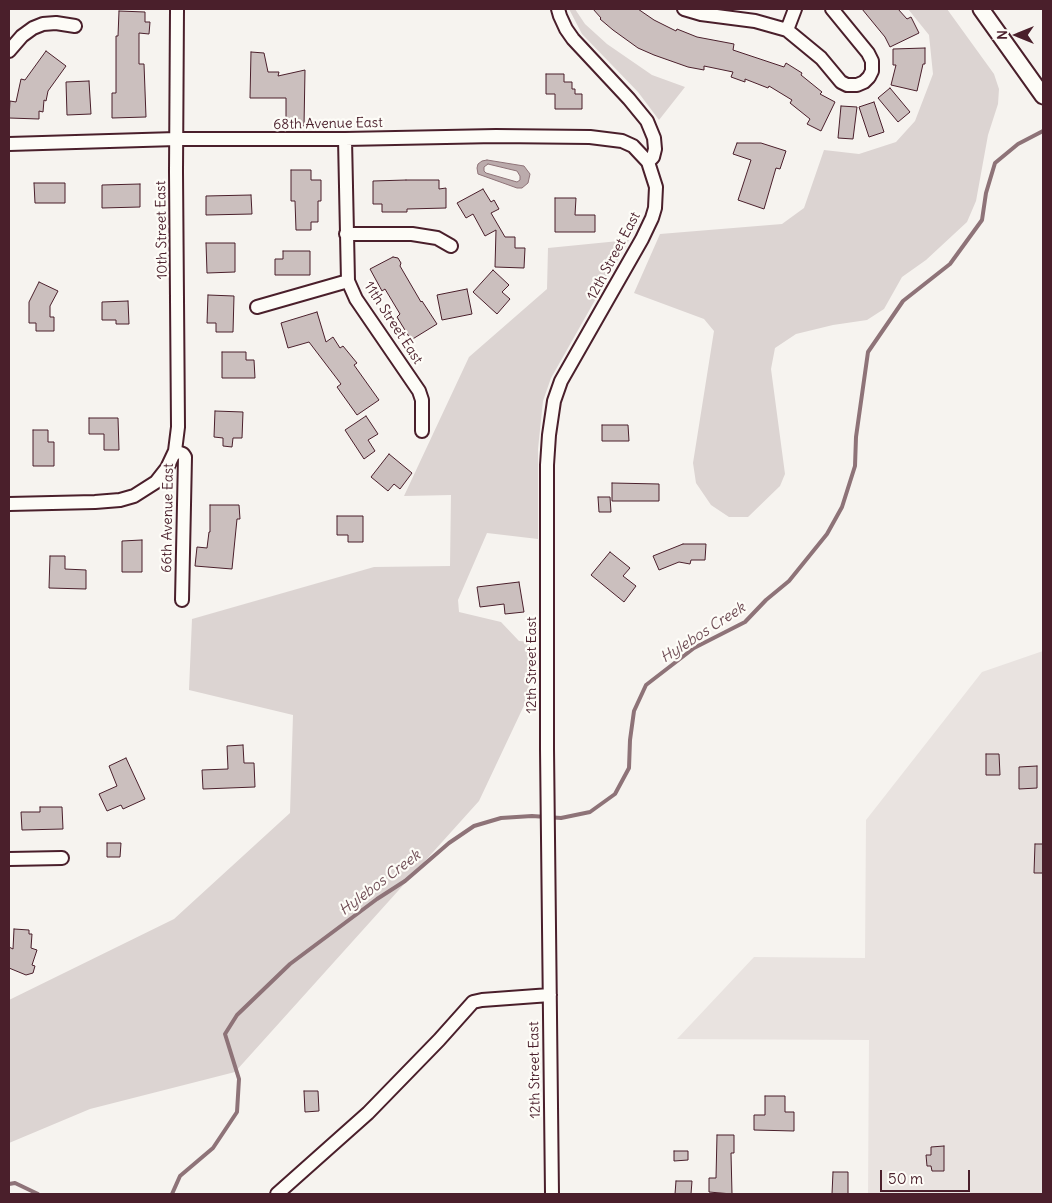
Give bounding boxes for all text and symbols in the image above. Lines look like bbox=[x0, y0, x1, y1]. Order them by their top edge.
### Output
north arrow bbox=[992, 10, 1042, 60]
text: N bbox=[993, 30, 1011, 40]
street label: 68th Avenue East bbox=[273, 115, 383, 133]
street label: 10th Street East bbox=[153, 181, 171, 279]
street label: 12th Street East bbox=[584, 209, 644, 303]
street label: 11th Street East bbox=[360, 279, 426, 367]
street label: 66th Avenue East bbox=[159, 463, 177, 573]
water label: Hylebos Creek bbox=[657, 599, 749, 667]
street label: 12th Street East bbox=[524, 616, 540, 714]
water label: Hylebos Creek bbox=[336, 847, 424, 919]
street label: 12th Street East bbox=[526, 1021, 544, 1119]
scale bar bbox=[882, 1160, 972, 1192]
text: 50 m bbox=[888, 1169, 923, 1188]

